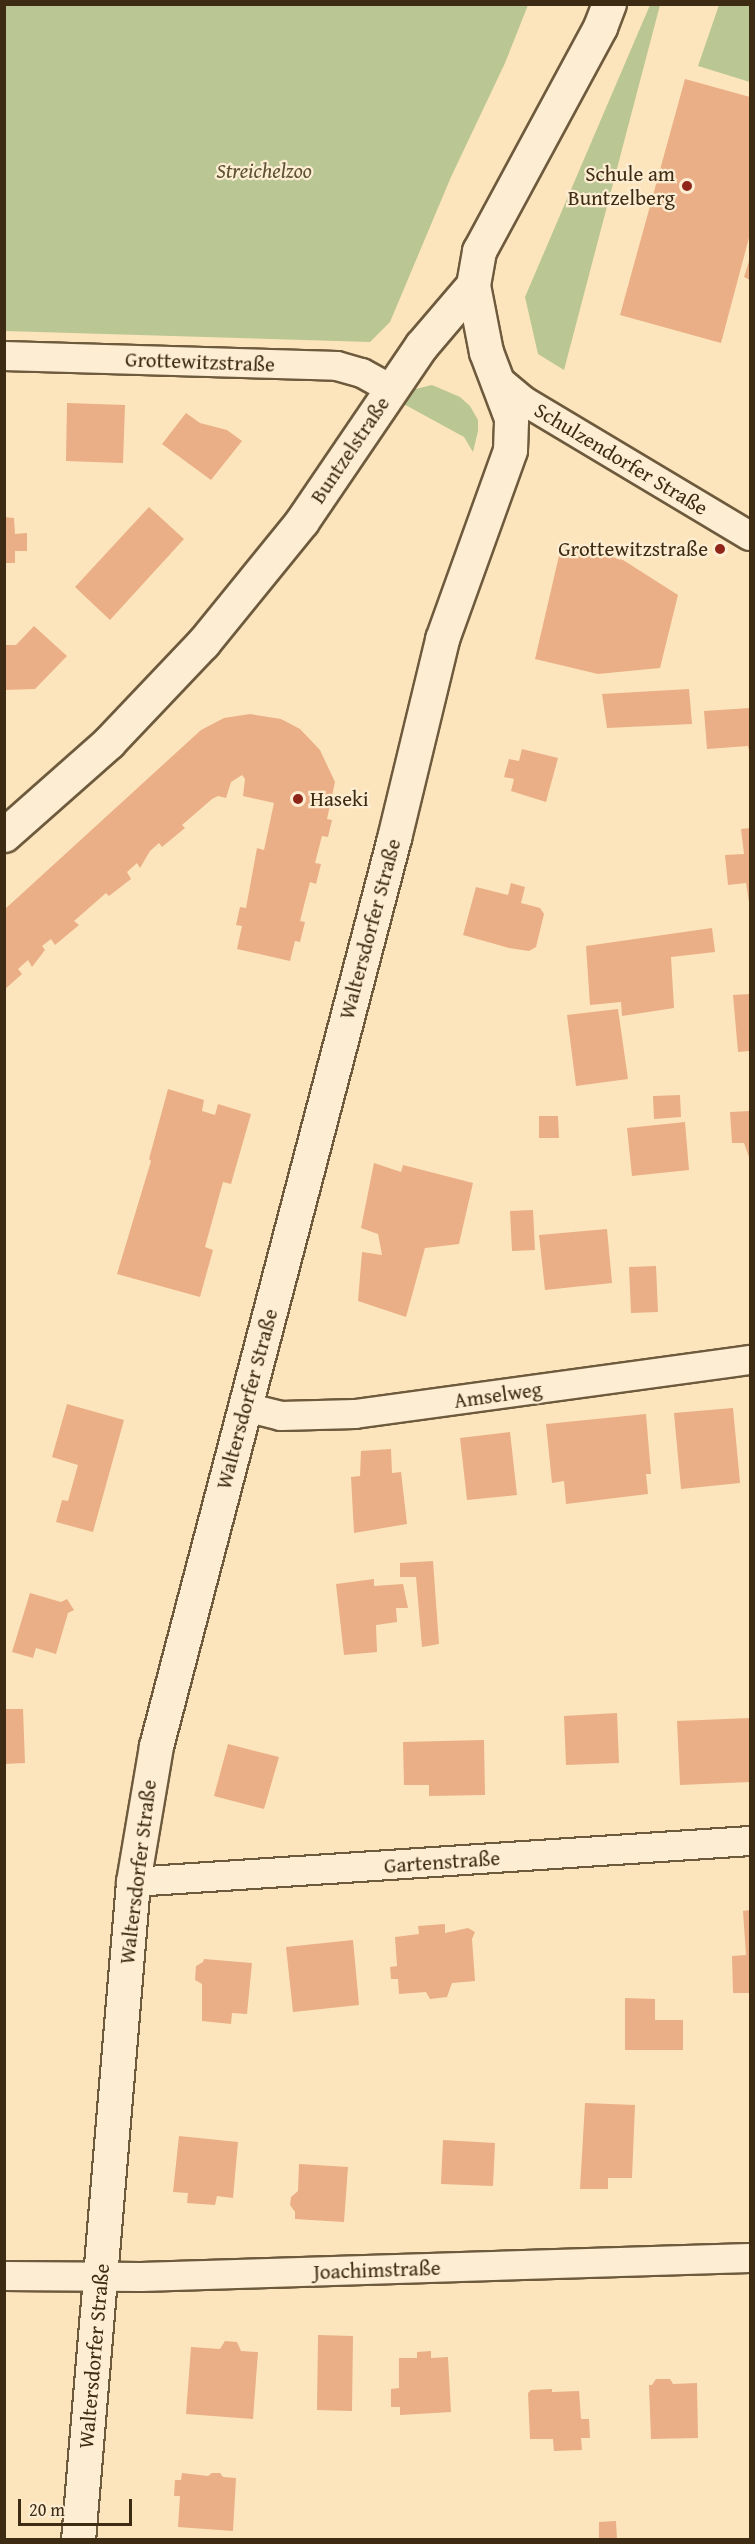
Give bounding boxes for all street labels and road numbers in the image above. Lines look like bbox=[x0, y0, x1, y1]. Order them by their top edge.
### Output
street label: Grottewitzstraße bbox=[125, 347, 275, 377]
street label: Buntzelstraße bbox=[305, 392, 395, 508]
street label: Schulzendorfer Straße bbox=[530, 397, 712, 521]
street label: Waltersdorfer Straße bbox=[334, 836, 406, 1022]
street label: Waltersdorfer Straße bbox=[211, 1306, 283, 1492]
street label: Amselweg bbox=[452, 1376, 544, 1414]
street label: Waltersdorfer Straße bbox=[114, 1778, 162, 1966]
street label: Gartenstraße bbox=[383, 1845, 501, 1879]
street label: Joachimstraße bbox=[313, 2255, 441, 2285]
street label: Waltersdorfer Straße bbox=[73, 2262, 115, 2450]

